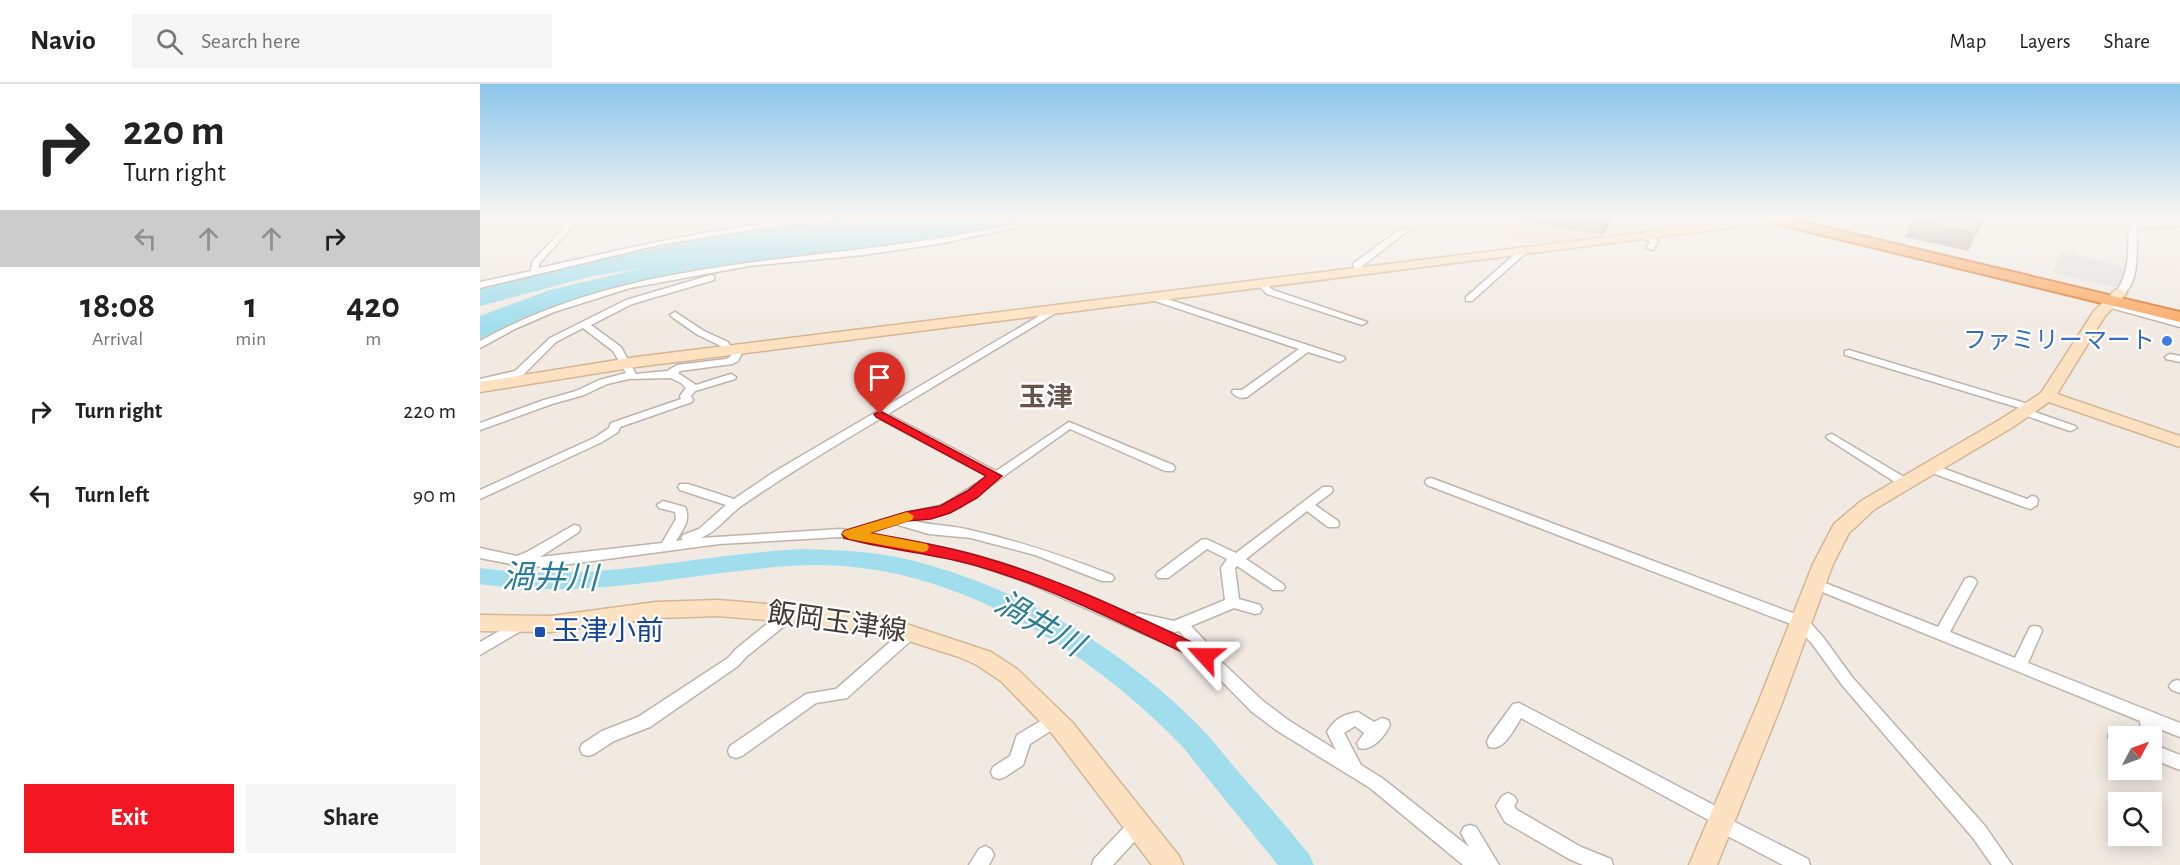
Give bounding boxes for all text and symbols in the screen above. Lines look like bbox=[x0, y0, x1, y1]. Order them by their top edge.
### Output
search box bbox=[132, 14, 552, 68]
icon: search bbox=[153, 25, 186, 58]
text: Navio bbox=[30, 27, 96, 55]
text: Search here bbox=[201, 30, 300, 52]
text: Map bbox=[1950, 31, 1986, 52]
text: Layers bbox=[2019, 31, 2070, 52]
text: Share bbox=[2103, 31, 2150, 52]
icon: right bbox=[24, 108, 102, 186]
text: 220 m bbox=[123, 110, 225, 152]
text: Turn right bbox=[123, 159, 226, 186]
icon: left bbox=[129, 222, 162, 255]
icon: ahead bbox=[192, 222, 225, 255]
icon: ahead bbox=[255, 222, 288, 255]
icon: right bbox=[318, 222, 351, 255]
text: 18:08 bbox=[80, 288, 155, 324]
text: 1 bbox=[244, 288, 257, 324]
text: 420 bbox=[346, 288, 400, 324]
text: Arrival bbox=[92, 329, 143, 349]
text: min bbox=[235, 329, 266, 349]
text: m bbox=[365, 329, 381, 349]
place label: ファミリーマート bbox=[1963, 329, 2155, 353]
marker: ファミリーマート bbox=[2160, 334, 2174, 348]
pin bbox=[854, 352, 905, 414]
icon: arrive bbox=[863, 361, 896, 394]
district label: 玉津 bbox=[1019, 383, 1073, 411]
icon: right bbox=[24, 395, 57, 428]
text: Turn right bbox=[75, 400, 162, 422]
text: 220 m bbox=[403, 400, 456, 422]
icon: left bbox=[24, 479, 57, 512]
text: Turn left bbox=[75, 484, 149, 506]
text: 90 m bbox=[413, 484, 456, 506]
water label: 渦井川 bbox=[502, 560, 601, 595]
water label: 渦井川 bbox=[989, 585, 1092, 663]
street label: 飯岡玉津線 bbox=[766, 597, 909, 647]
place label: 玉津小前 bbox=[552, 616, 664, 646]
position arrow bbox=[1173, 624, 1237, 688]
marker: 玉津小前 bbox=[533, 625, 547, 639]
north arrow bbox=[2108, 726, 2162, 780]
map controls bbox=[2108, 726, 2162, 846]
button: Exit bbox=[24, 784, 234, 853]
button: Share bbox=[246, 784, 456, 853]
button: search bbox=[2108, 792, 2162, 846]

